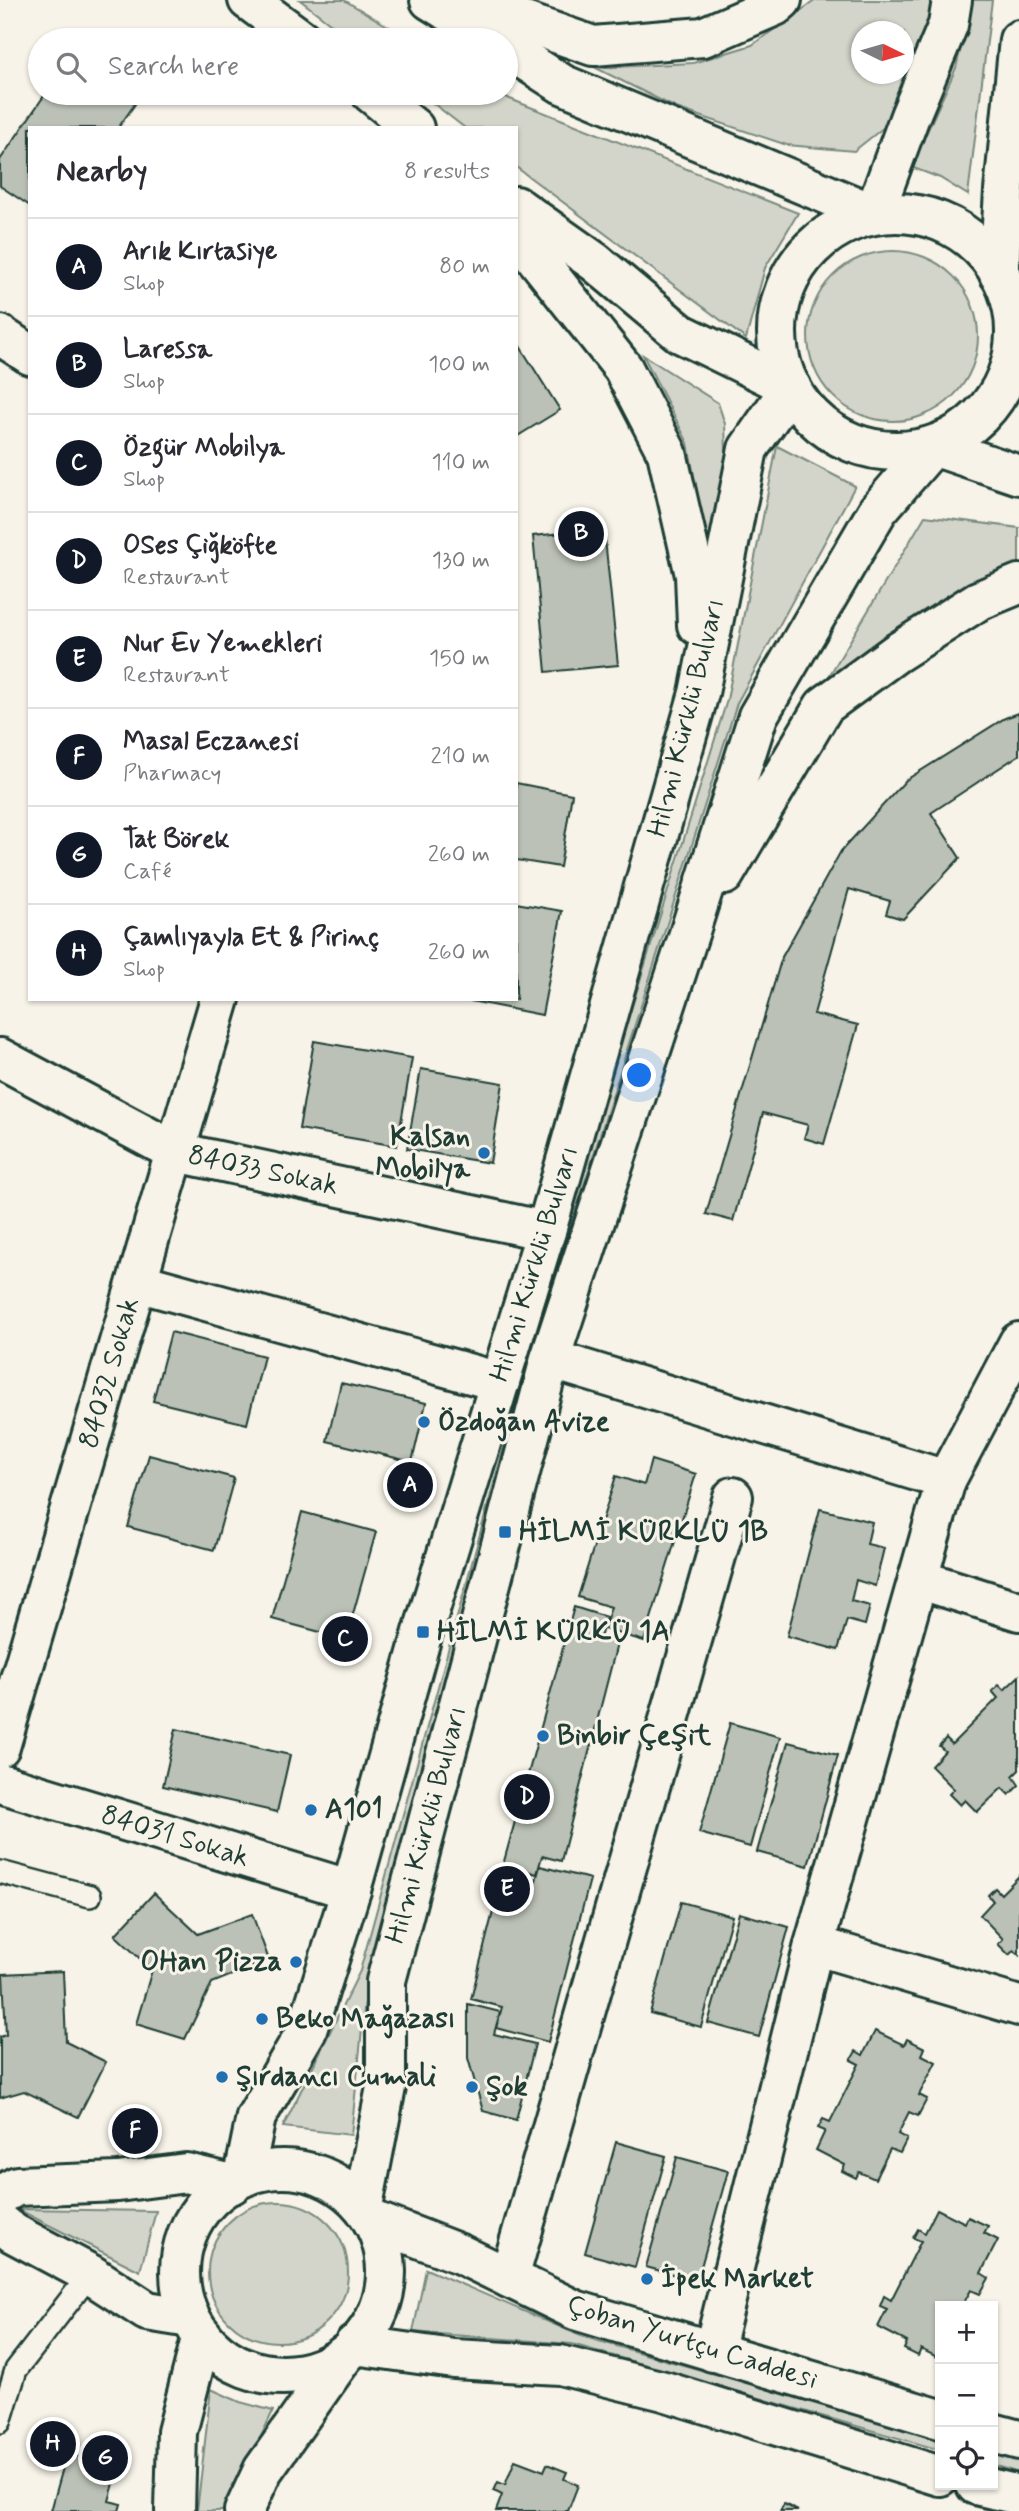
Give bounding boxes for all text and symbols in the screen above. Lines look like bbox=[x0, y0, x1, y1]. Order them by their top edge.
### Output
north arrow bbox=[851, 21, 914, 84]
search box bbox=[28, 28, 518, 105]
icon: search bbox=[52, 48, 90, 86]
text: Search here bbox=[108, 50, 239, 84]
text: Nearby bbox=[56, 152, 147, 191]
text: 8 results bbox=[404, 157, 490, 187]
text: Arık Kırtasiye bbox=[123, 235, 277, 269]
text: A bbox=[71, 252, 87, 282]
text: 80 m bbox=[439, 252, 490, 282]
text: Shop bbox=[123, 269, 165, 299]
text: Laressa bbox=[123, 333, 212, 367]
text: B bbox=[72, 350, 86, 380]
text: 100 m bbox=[428, 350, 490, 380]
text: Shop bbox=[123, 367, 165, 397]
text: Özgür Mobilya bbox=[123, 431, 285, 465]
text: C bbox=[71, 448, 87, 478]
text: 110 m bbox=[431, 448, 490, 478]
text: Shop bbox=[123, 465, 165, 495]
pin: B bbox=[558, 508, 604, 560]
text: OSes Çiğköfte bbox=[123, 529, 277, 563]
text: D bbox=[71, 546, 87, 576]
text: 130 m bbox=[432, 546, 490, 576]
text: Restaurant bbox=[123, 563, 230, 593]
street label: Hilmi Kürklü Bulvarı bbox=[639, 595, 735, 841]
text: Nur Ev Yemekleri bbox=[123, 627, 322, 661]
text: E bbox=[72, 644, 86, 674]
text: 150 m bbox=[429, 644, 490, 674]
text: Restaurant bbox=[123, 661, 230, 691]
text: Masal Eczanesi bbox=[123, 725, 299, 759]
text: F bbox=[73, 742, 85, 772]
text: 210 m bbox=[430, 742, 490, 772]
text: Pharmacy bbox=[123, 759, 221, 789]
text: Tat Börek bbox=[123, 823, 229, 857]
text: G bbox=[71, 840, 87, 870]
text: 260 m bbox=[428, 840, 490, 870]
text: Café bbox=[123, 857, 172, 887]
text: Çamlıyayla Et & Pirinç bbox=[123, 921, 379, 955]
text: H bbox=[71, 938, 87, 968]
text: 260 m bbox=[428, 938, 490, 968]
text: Shop bbox=[123, 955, 165, 985]
your location bbox=[622, 1058, 656, 1092]
place label: Kalsan Mobilya bbox=[375, 1119, 471, 1188]
street label: 84033 Sokak bbox=[185, 1137, 342, 1205]
street label: Hilmi Kürklü Bulvarı bbox=[482, 1142, 588, 1386]
marker: Kalsan Mobilya bbox=[476, 1145, 492, 1161]
street label: 84032 Sokak bbox=[71, 1293, 149, 1453]
place label: Özdoğan Avize bbox=[438, 1404, 610, 1442]
marker: Özdoğan Avize bbox=[416, 1414, 432, 1430]
pin: A bbox=[387, 1459, 433, 1511]
place label: HİLMİ KÜRKLÜ 1B bbox=[519, 1514, 768, 1551]
marker: HİLMİ KÜRKLÜ 1B bbox=[497, 1524, 513, 1540]
pin: C bbox=[322, 1613, 368, 1665]
place label: HİLMİ KÜRKÜ 1A bbox=[437, 1614, 670, 1651]
marker: HİLMİ KÜRKÜ 1A bbox=[415, 1624, 431, 1640]
street label: Hilmi Kürklü Bulvarı bbox=[377, 1702, 477, 1948]
place label: Binbir Çeşit bbox=[557, 1718, 712, 1755]
marker: Binbir Çeşit bbox=[535, 1728, 551, 1744]
pin: D bbox=[504, 1771, 550, 1823]
place label: A101 bbox=[325, 1792, 383, 1829]
street label: 84031 Sokak bbox=[97, 1797, 254, 1877]
marker: A101 bbox=[303, 1802, 319, 1818]
pin: E bbox=[484, 1863, 530, 1915]
place label: OHan Pizza bbox=[140, 1944, 282, 1981]
marker: OHan Pizza bbox=[288, 1954, 304, 1970]
place label: Beko Mağazası bbox=[276, 2001, 455, 2039]
marker: Beko Mağazası bbox=[254, 2011, 270, 2027]
place label: Şırdancı Cumali bbox=[236, 2059, 436, 2096]
marker: Şırdancı Cumali bbox=[214, 2069, 230, 2085]
place label: Şok bbox=[486, 2069, 528, 2106]
marker: Şok bbox=[464, 2079, 480, 2095]
pin: F bbox=[112, 2105, 158, 2157]
place label: İpek Market bbox=[661, 2261, 814, 2298]
marker: İpek Market bbox=[639, 2271, 655, 2287]
street label: Çoban Yurtçu Caddesi bbox=[562, 2287, 822, 2399]
map controls bbox=[935, 2301, 998, 2490]
button: + bbox=[935, 2301, 998, 2364]
button: − bbox=[935, 2364, 998, 2427]
pin: H bbox=[30, 2418, 76, 2470]
button: locate bbox=[935, 2427, 998, 2490]
pin: G bbox=[82, 2432, 128, 2484]

